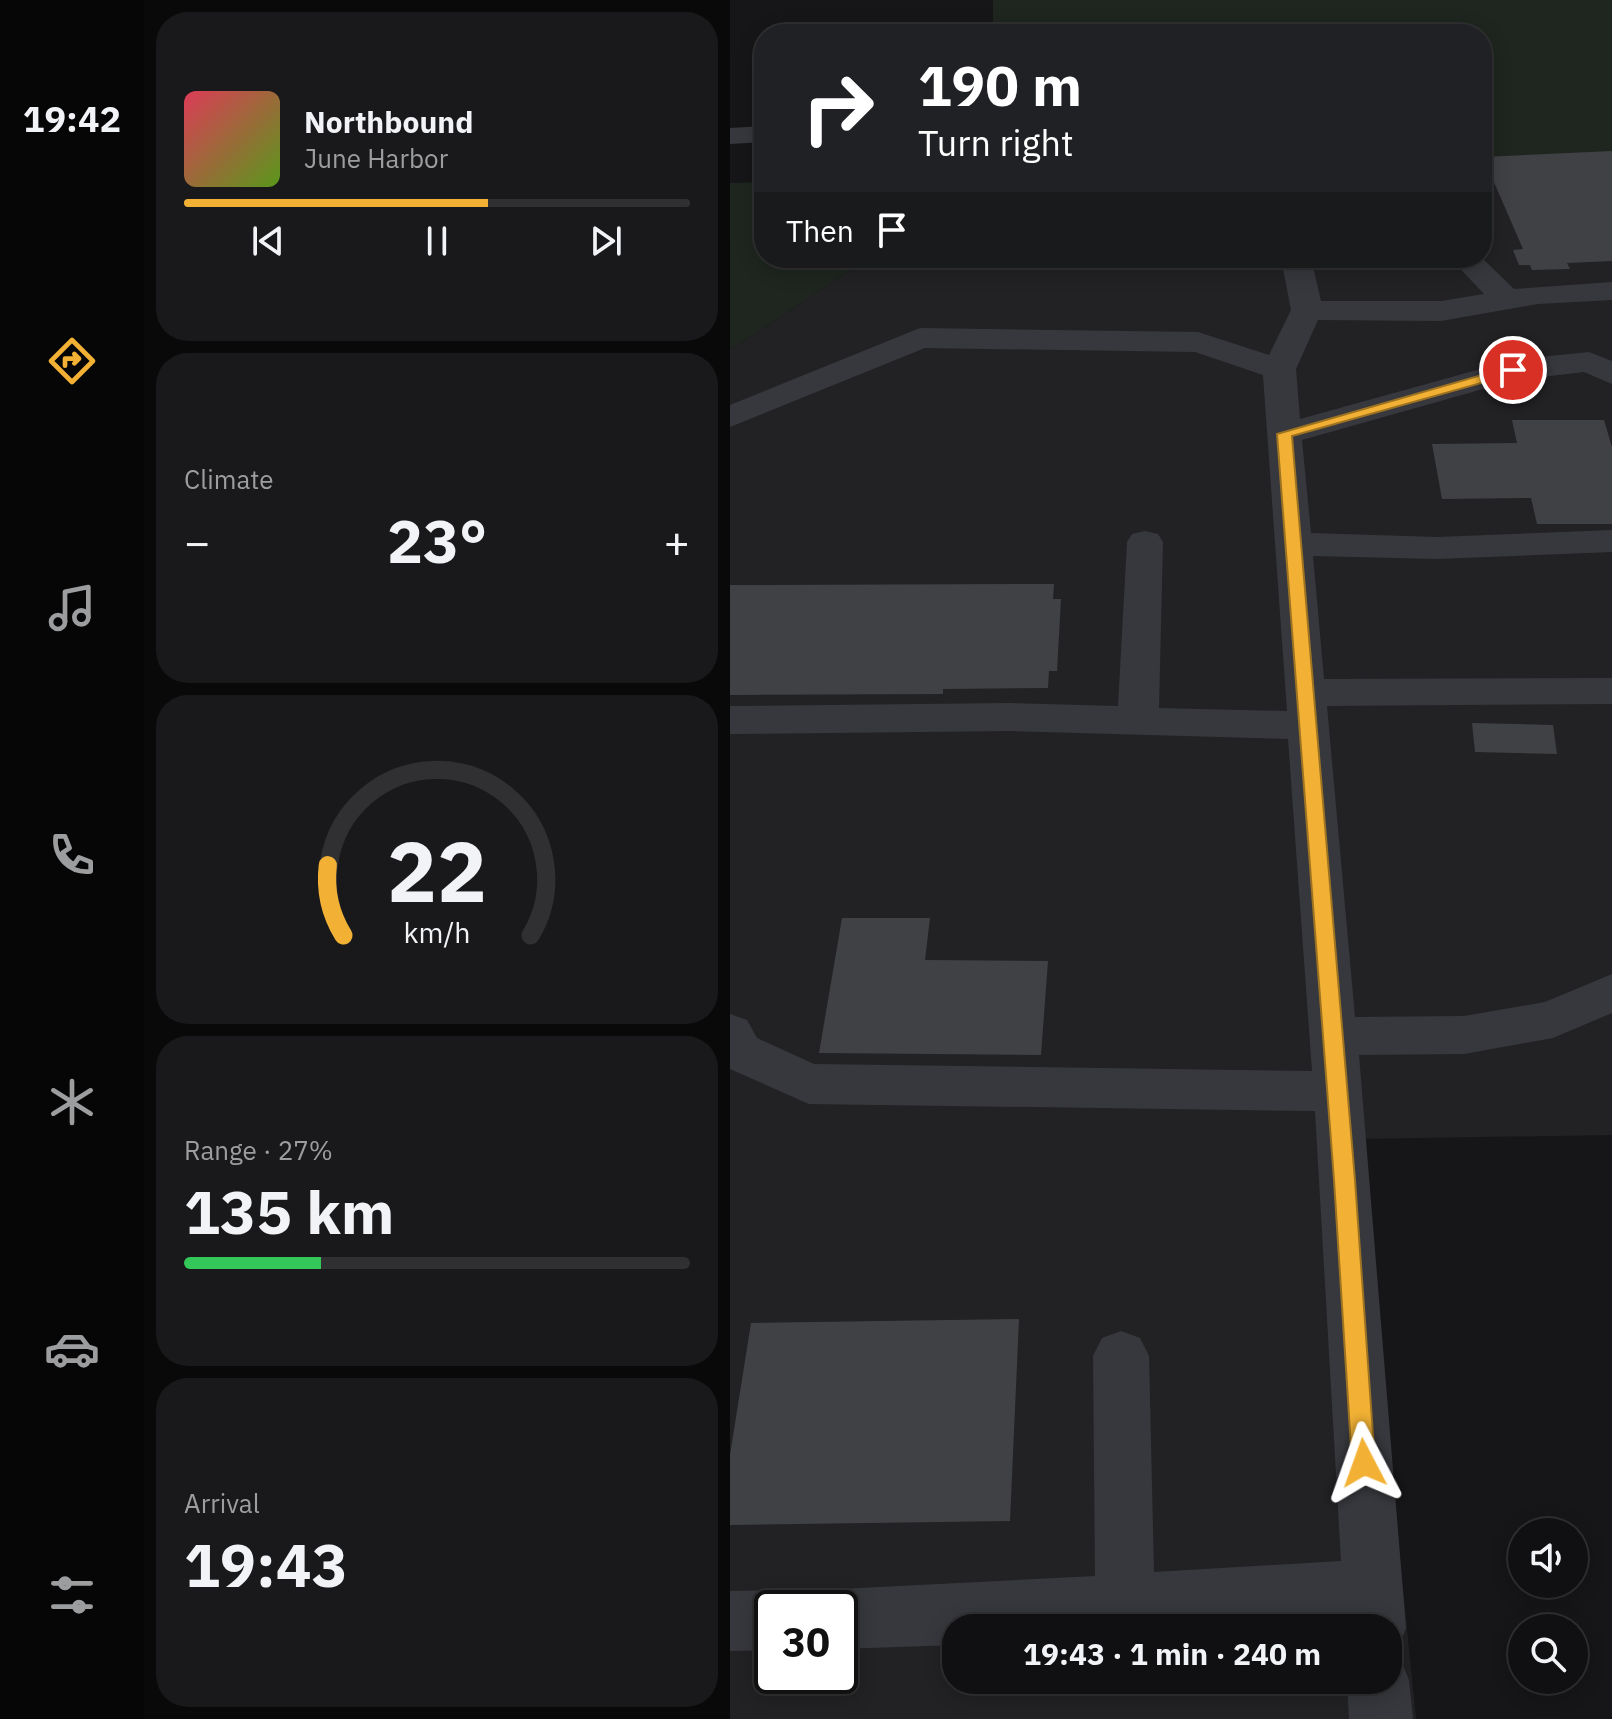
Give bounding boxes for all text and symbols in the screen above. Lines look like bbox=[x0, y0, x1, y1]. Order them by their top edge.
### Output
text: 190 m bbox=[918, 49, 1082, 121]
icon: right bbox=[786, 56, 890, 160]
text: 19:42 bbox=[23, 95, 121, 142]
text: Northbound bbox=[304, 102, 473, 141]
text: Turn right bbox=[918, 119, 1074, 166]
text: June Harbor bbox=[304, 141, 448, 175]
icon: arrive bbox=[870, 208, 914, 252]
text: Then bbox=[786, 211, 854, 250]
icon: previous bbox=[246, 219, 290, 263]
icon: pause bbox=[415, 219, 459, 263]
icon: next bbox=[584, 219, 628, 263]
icon: directions bbox=[44, 333, 100, 389]
pin bbox=[1479, 336, 1547, 404]
icon: arrive bbox=[1491, 348, 1535, 392]
text: Climate bbox=[184, 462, 274, 496]
text: 23° bbox=[387, 501, 487, 580]
text: − bbox=[184, 513, 210, 570]
text: + bbox=[664, 513, 690, 570]
icon: music bbox=[44, 580, 100, 636]
text: 22 bbox=[387, 816, 487, 924]
icon: phone bbox=[44, 827, 100, 883]
text: km/h bbox=[403, 914, 471, 951]
icon: climate bbox=[44, 1074, 100, 1130]
text: Range · 27% bbox=[184, 1133, 333, 1167]
text: 135 km bbox=[184, 1172, 394, 1251]
icon: car bbox=[44, 1321, 100, 1377]
position arrow bbox=[1322, 1421, 1406, 1505]
text: Arrival bbox=[184, 1486, 260, 1520]
map controls bbox=[1508, 1518, 1588, 1694]
button: sound bbox=[1508, 1518, 1588, 1598]
text: 19:43 bbox=[184, 1525, 348, 1604]
icon: filters bbox=[44, 1567, 100, 1623]
speed limit sign: 30 bbox=[754, 1590, 858, 1694]
button: search bbox=[1508, 1614, 1588, 1694]
text: 19:43 · 1 min · 240 m bbox=[1023, 1634, 1321, 1673]

